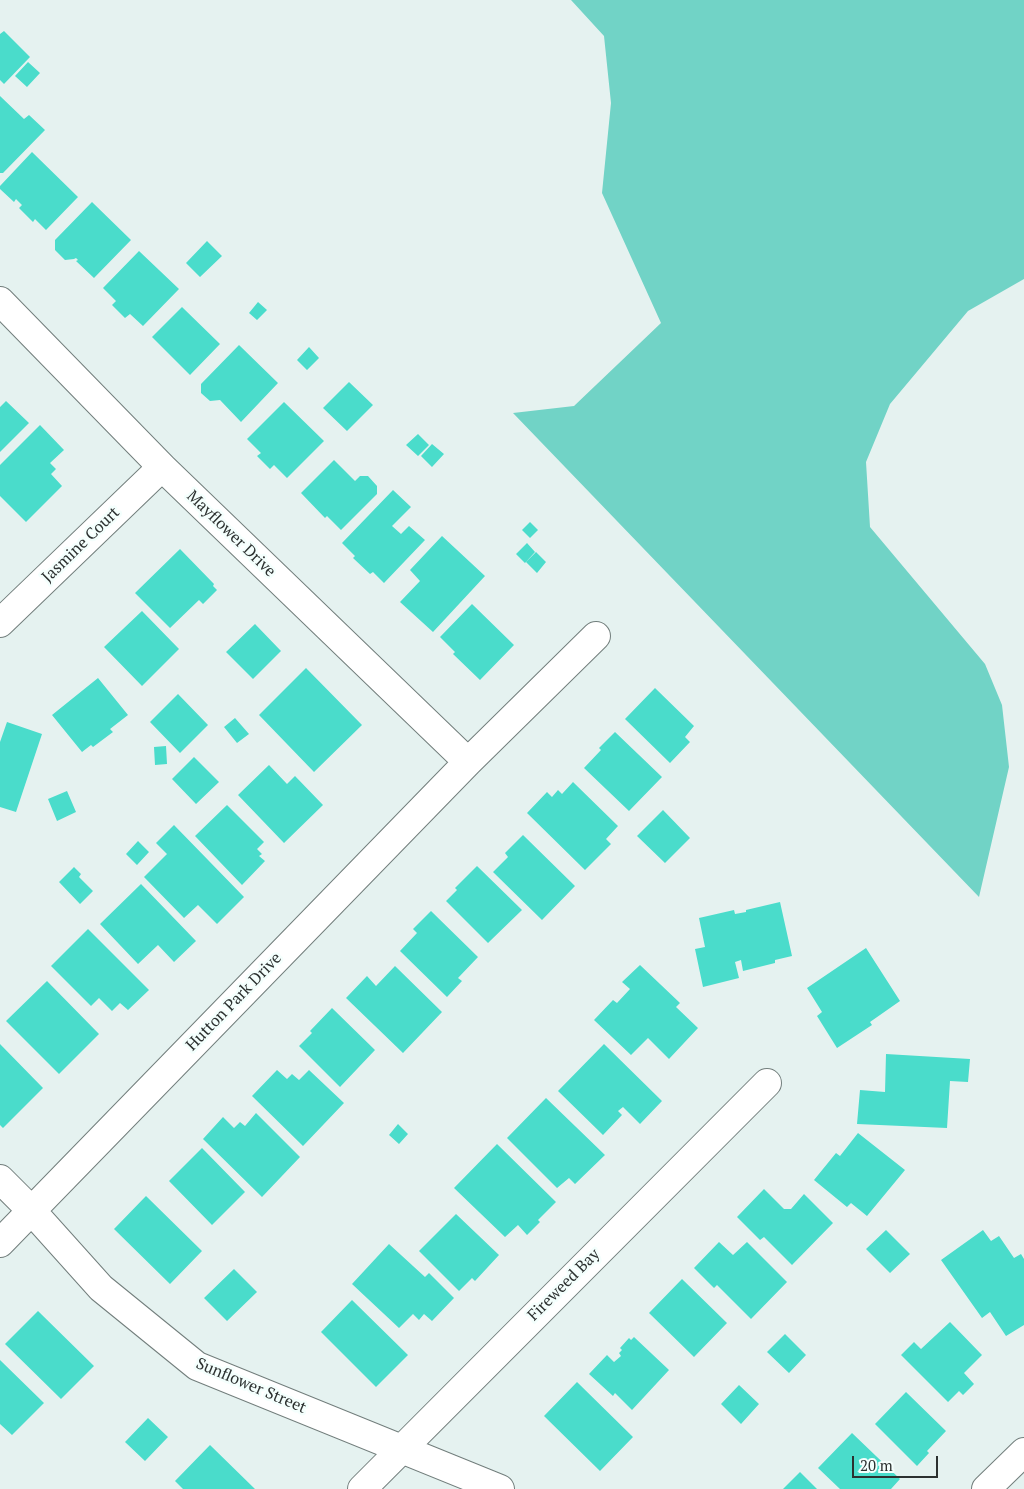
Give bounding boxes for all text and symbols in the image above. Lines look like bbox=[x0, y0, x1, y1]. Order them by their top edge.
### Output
street label: Mayflower Drive bbox=[183, 487, 279, 581]
street label: Jasmine Court bbox=[38, 503, 124, 587]
street label: Hutton Park Drive bbox=[182, 949, 286, 1055]
street label: Fireweed Bay bbox=[524, 1245, 604, 1325]
street label: Sunflower Street bbox=[193, 1354, 309, 1418]
scale bar bbox=[854, 1446, 940, 1478]
text: 20 m bbox=[860, 1455, 893, 1475]

